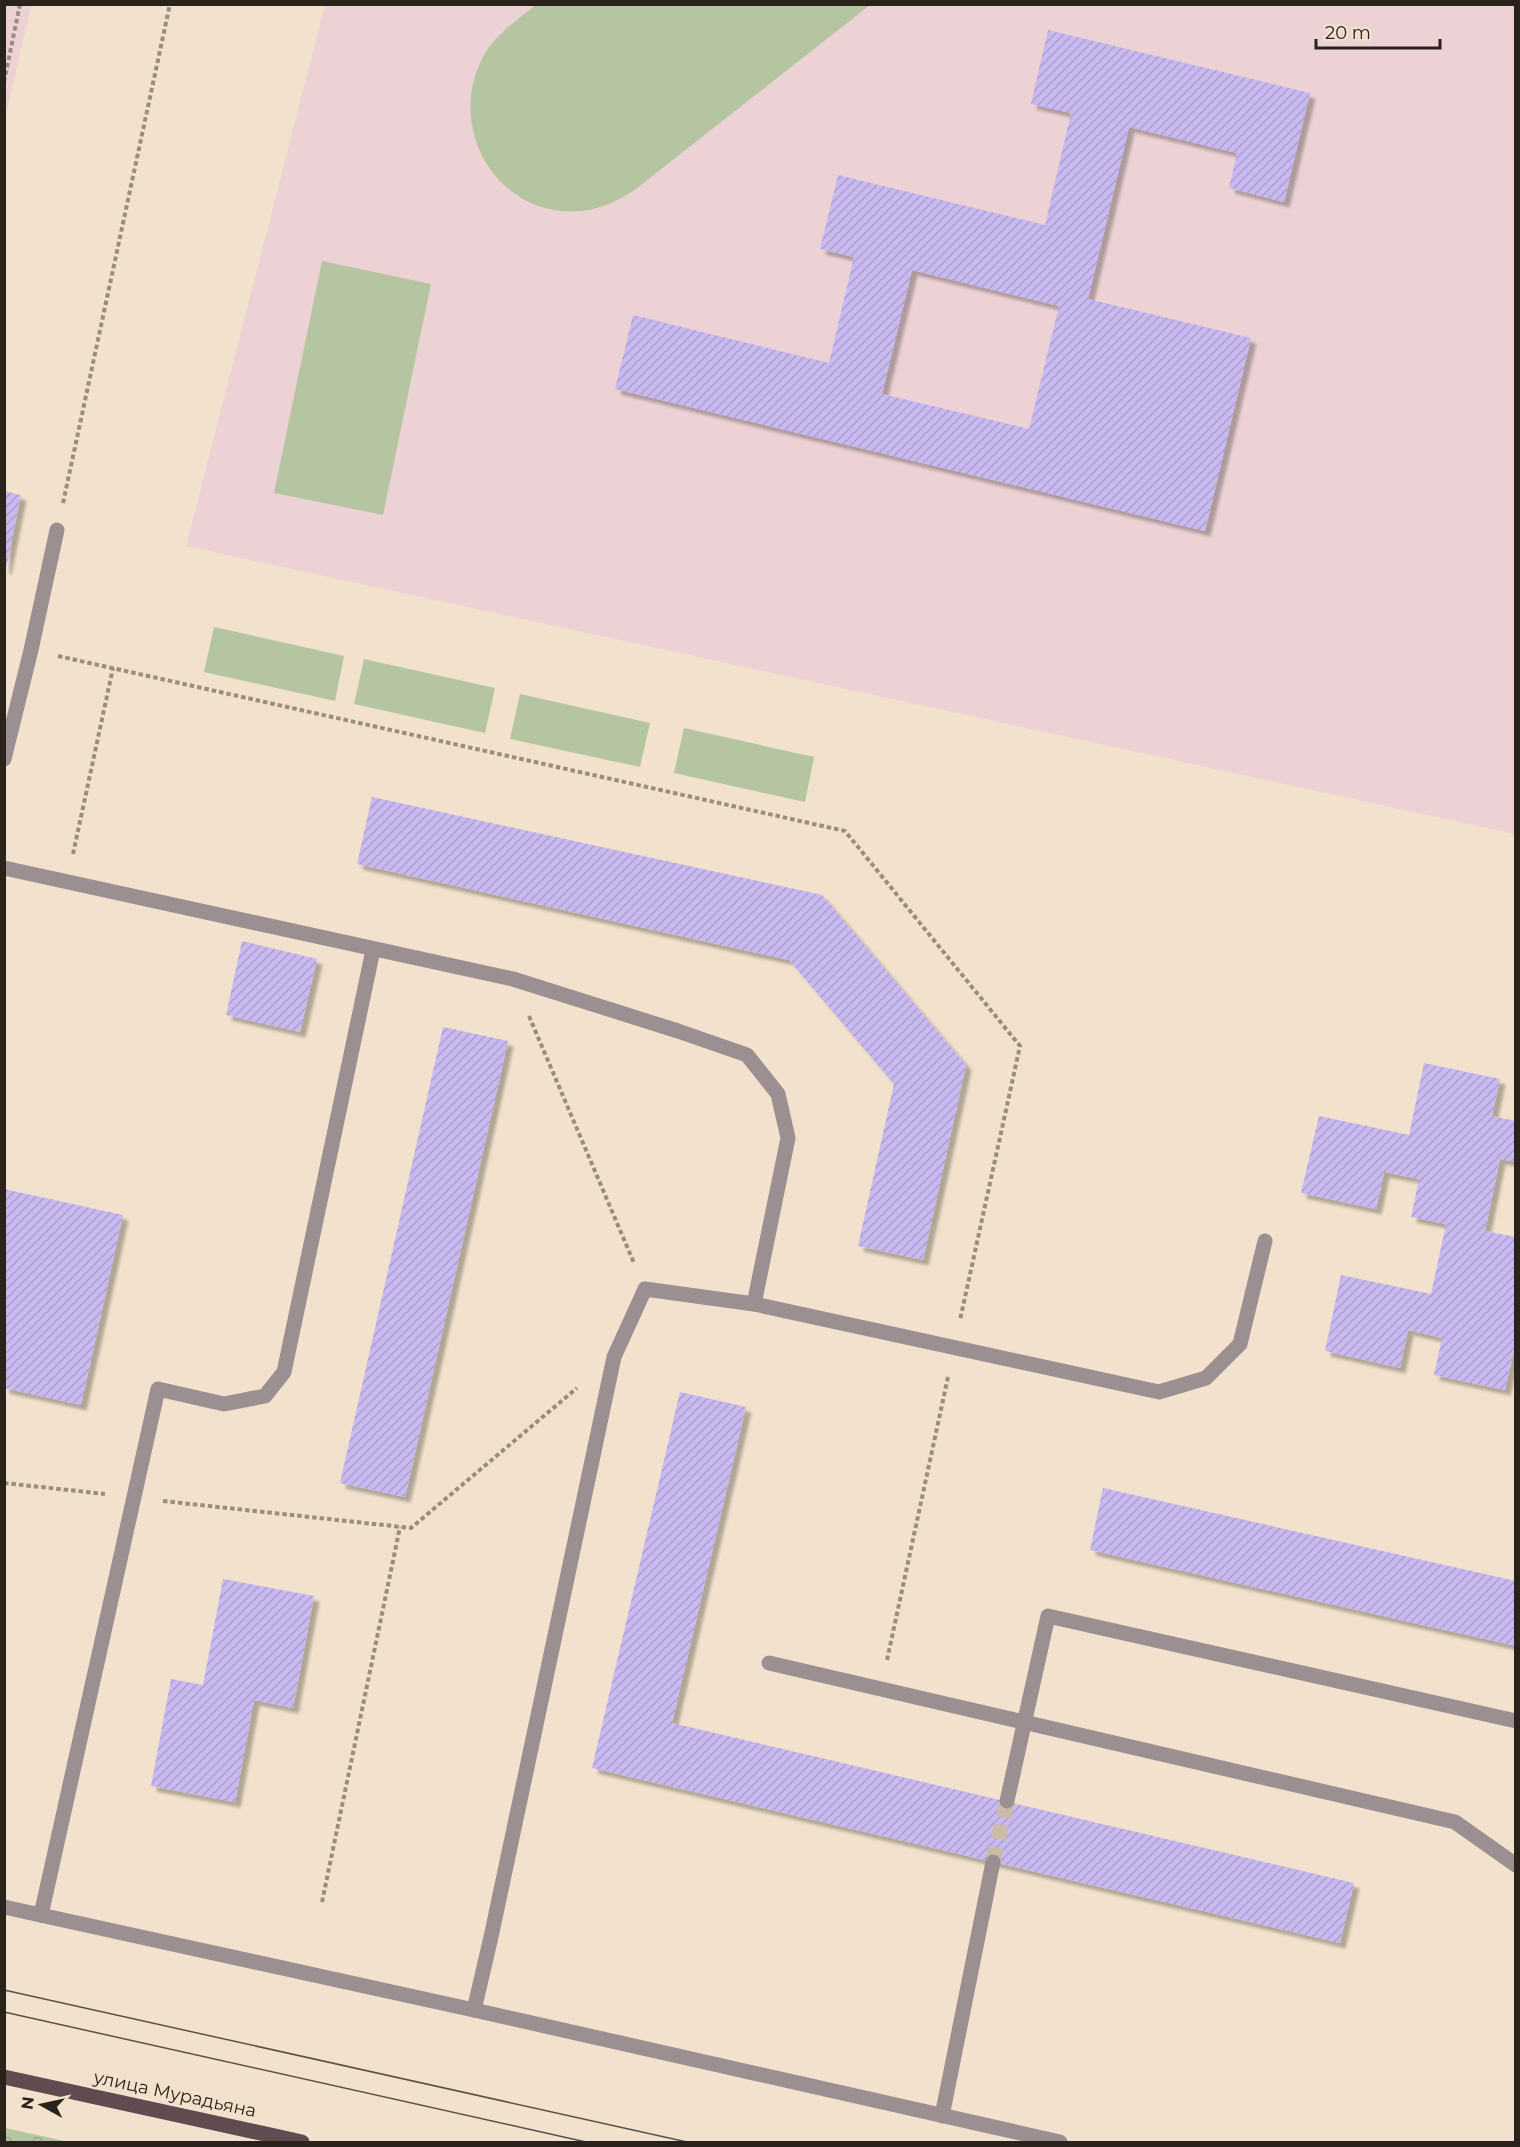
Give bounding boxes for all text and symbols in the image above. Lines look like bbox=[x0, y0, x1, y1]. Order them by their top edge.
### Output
scale bar bbox=[1316, 12, 1440, 50]
text: 20 m bbox=[1325, 22, 1371, 44]
street label: улица Мурадьяна bbox=[91, 2066, 258, 2122]
north arrow bbox=[12, 2075, 72, 2135]
text: N bbox=[17, 2095, 38, 2111]

